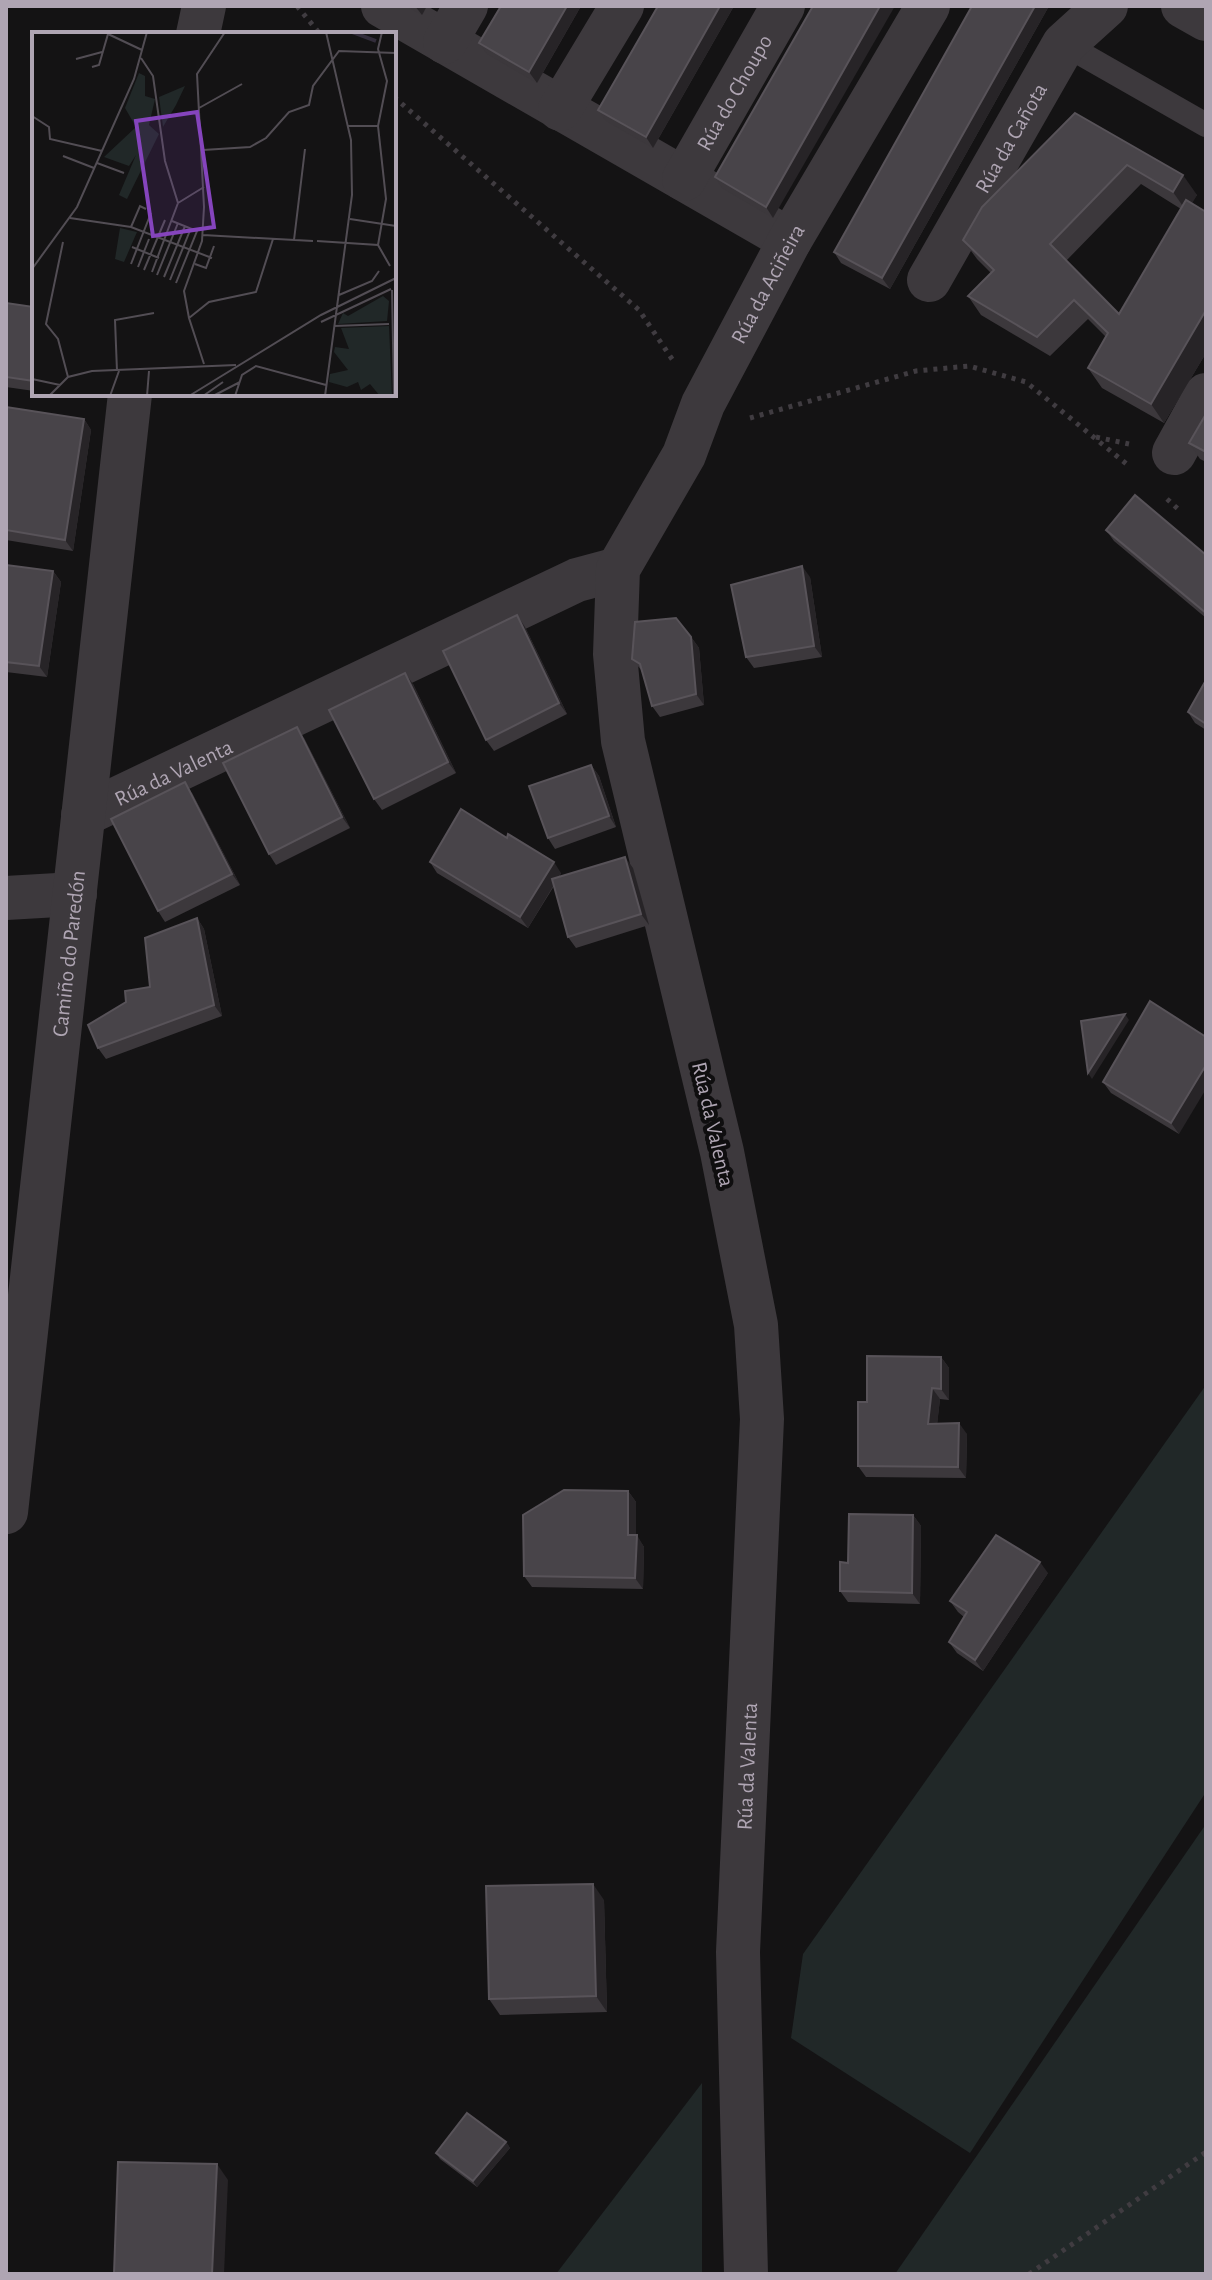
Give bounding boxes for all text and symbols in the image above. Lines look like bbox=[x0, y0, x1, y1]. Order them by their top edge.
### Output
street label: Rúa do Choupo bbox=[693, 31, 776, 154]
inset map bbox=[32, 32, 396, 396]
street label: Rúa da Cañota bbox=[971, 79, 1051, 197]
street label: Rúa da Aciñeira bbox=[727, 220, 809, 347]
street label: Rúa da Valenta bbox=[111, 736, 236, 810]
street label: Camiño do Paredón bbox=[49, 869, 89, 1038]
street label: Rúa da Valenta bbox=[688, 1060, 738, 1189]
street label: Rúa da Valenta bbox=[734, 1702, 761, 1831]

